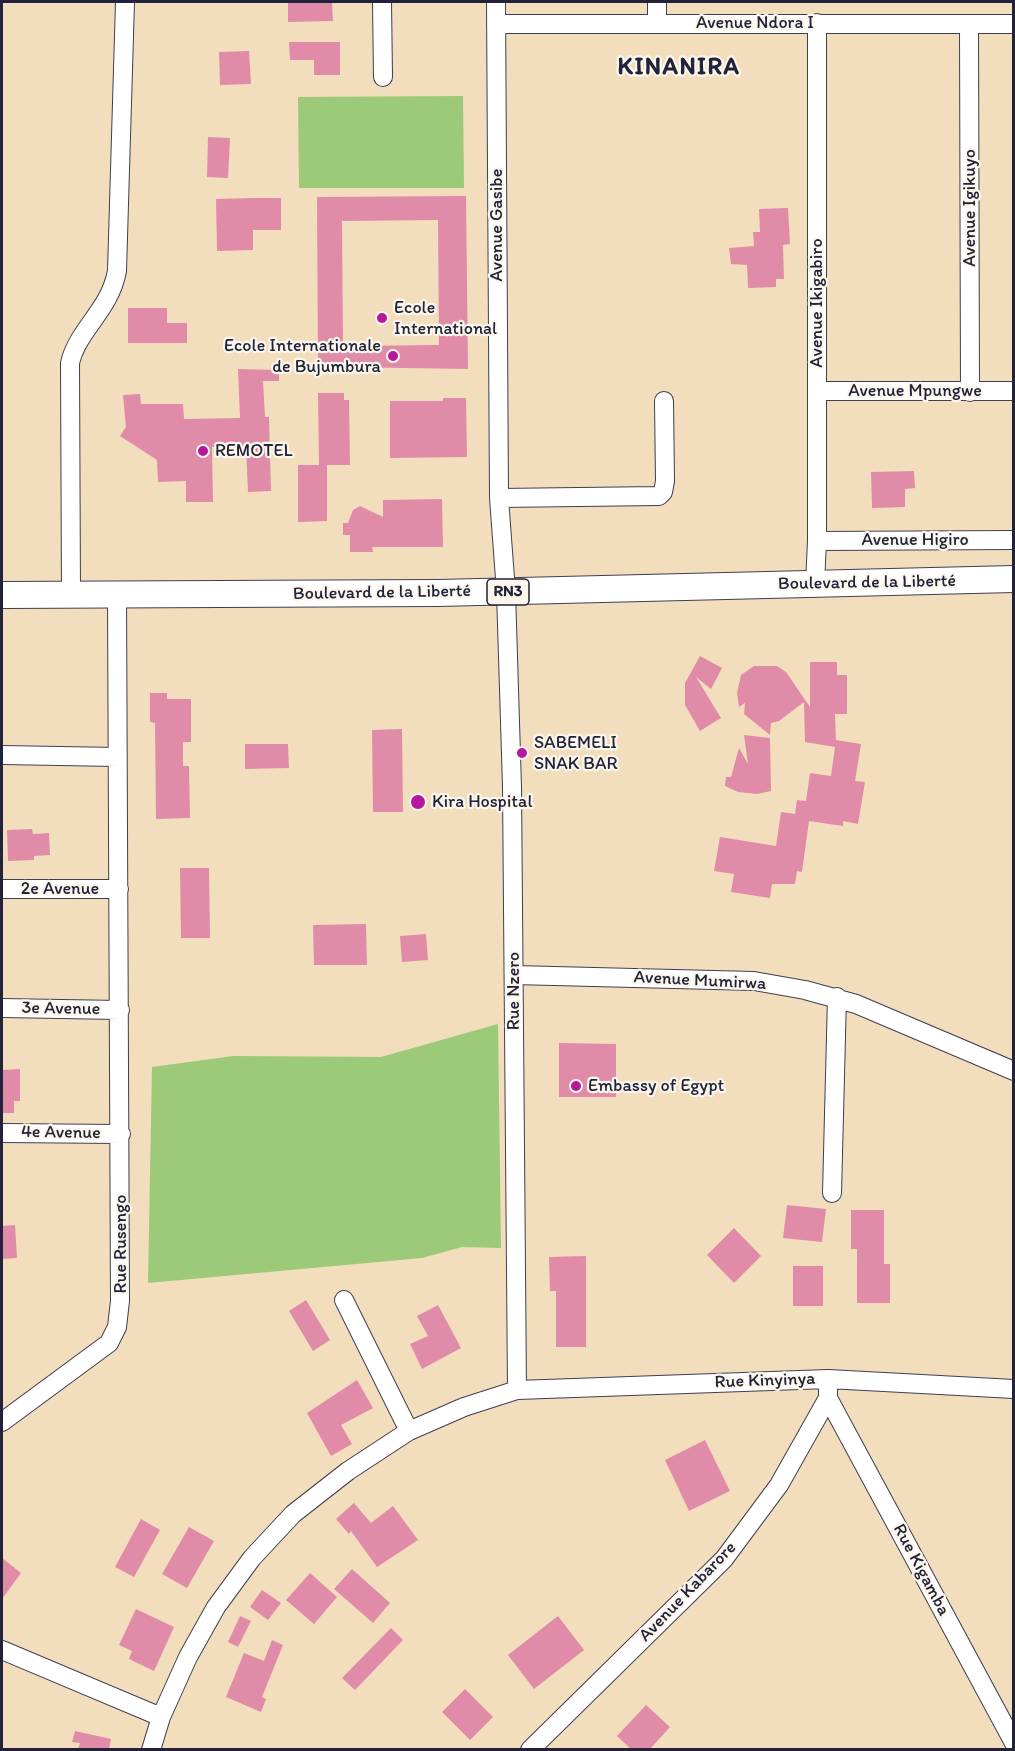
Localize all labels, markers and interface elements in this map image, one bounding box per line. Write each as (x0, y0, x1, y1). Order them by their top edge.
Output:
street label: Avenue Ndora I (696, 12, 814, 34)
district label: KINANIRA (618, 54, 740, 82)
street label: Avenue Igikuyo (959, 149, 981, 267)
street label: Avenue Gasibe (486, 169, 508, 281)
street label: Avenue Ikigabiro (806, 238, 828, 368)
place label: Ecole International (394, 297, 497, 340)
marker: Ecole International (375, 311, 389, 325)
place label: Ecole Internationale de Bujumbura (224, 335, 381, 378)
marker: Ecole Internationale de Bujumbura (386, 349, 400, 363)
street label: Avenue Mpungwe (848, 380, 982, 402)
place label: REMOTEL (215, 440, 292, 462)
marker: REMOTEL (196, 444, 210, 458)
street label: Avenue Higiro (861, 529, 969, 551)
street label: Boulevard de la Liberté (778, 571, 956, 595)
road number: RN3 (487, 579, 529, 605)
street label: Boulevard de la Liberté (293, 581, 471, 605)
place label: SABEMELI SNAK BAR (534, 732, 618, 774)
marker: SABEMELI SNAK BAR (515, 746, 529, 760)
place label: Kira Hospital (432, 791, 533, 813)
marker: Kira Hospital (409, 793, 427, 811)
street label: 2e Avenue (21, 878, 99, 900)
street label: Rue Nzero (503, 952, 525, 1030)
street label: Avenue Mumirwa (633, 967, 767, 995)
street label: 3e Avenue (21, 998, 101, 1020)
place label: Embassy of Egypt (588, 1075, 724, 1097)
marker: Embassy of Egypt (569, 1079, 583, 1093)
street label: 4e Avenue (21, 1122, 101, 1144)
street label: Rue Rusengo (110, 1195, 132, 1293)
street label: Rue Kinyinya (714, 1368, 816, 1394)
street label: Rue Kigamba (888, 1520, 954, 1620)
street label: Avenue Kabarore (635, 1537, 741, 1647)

